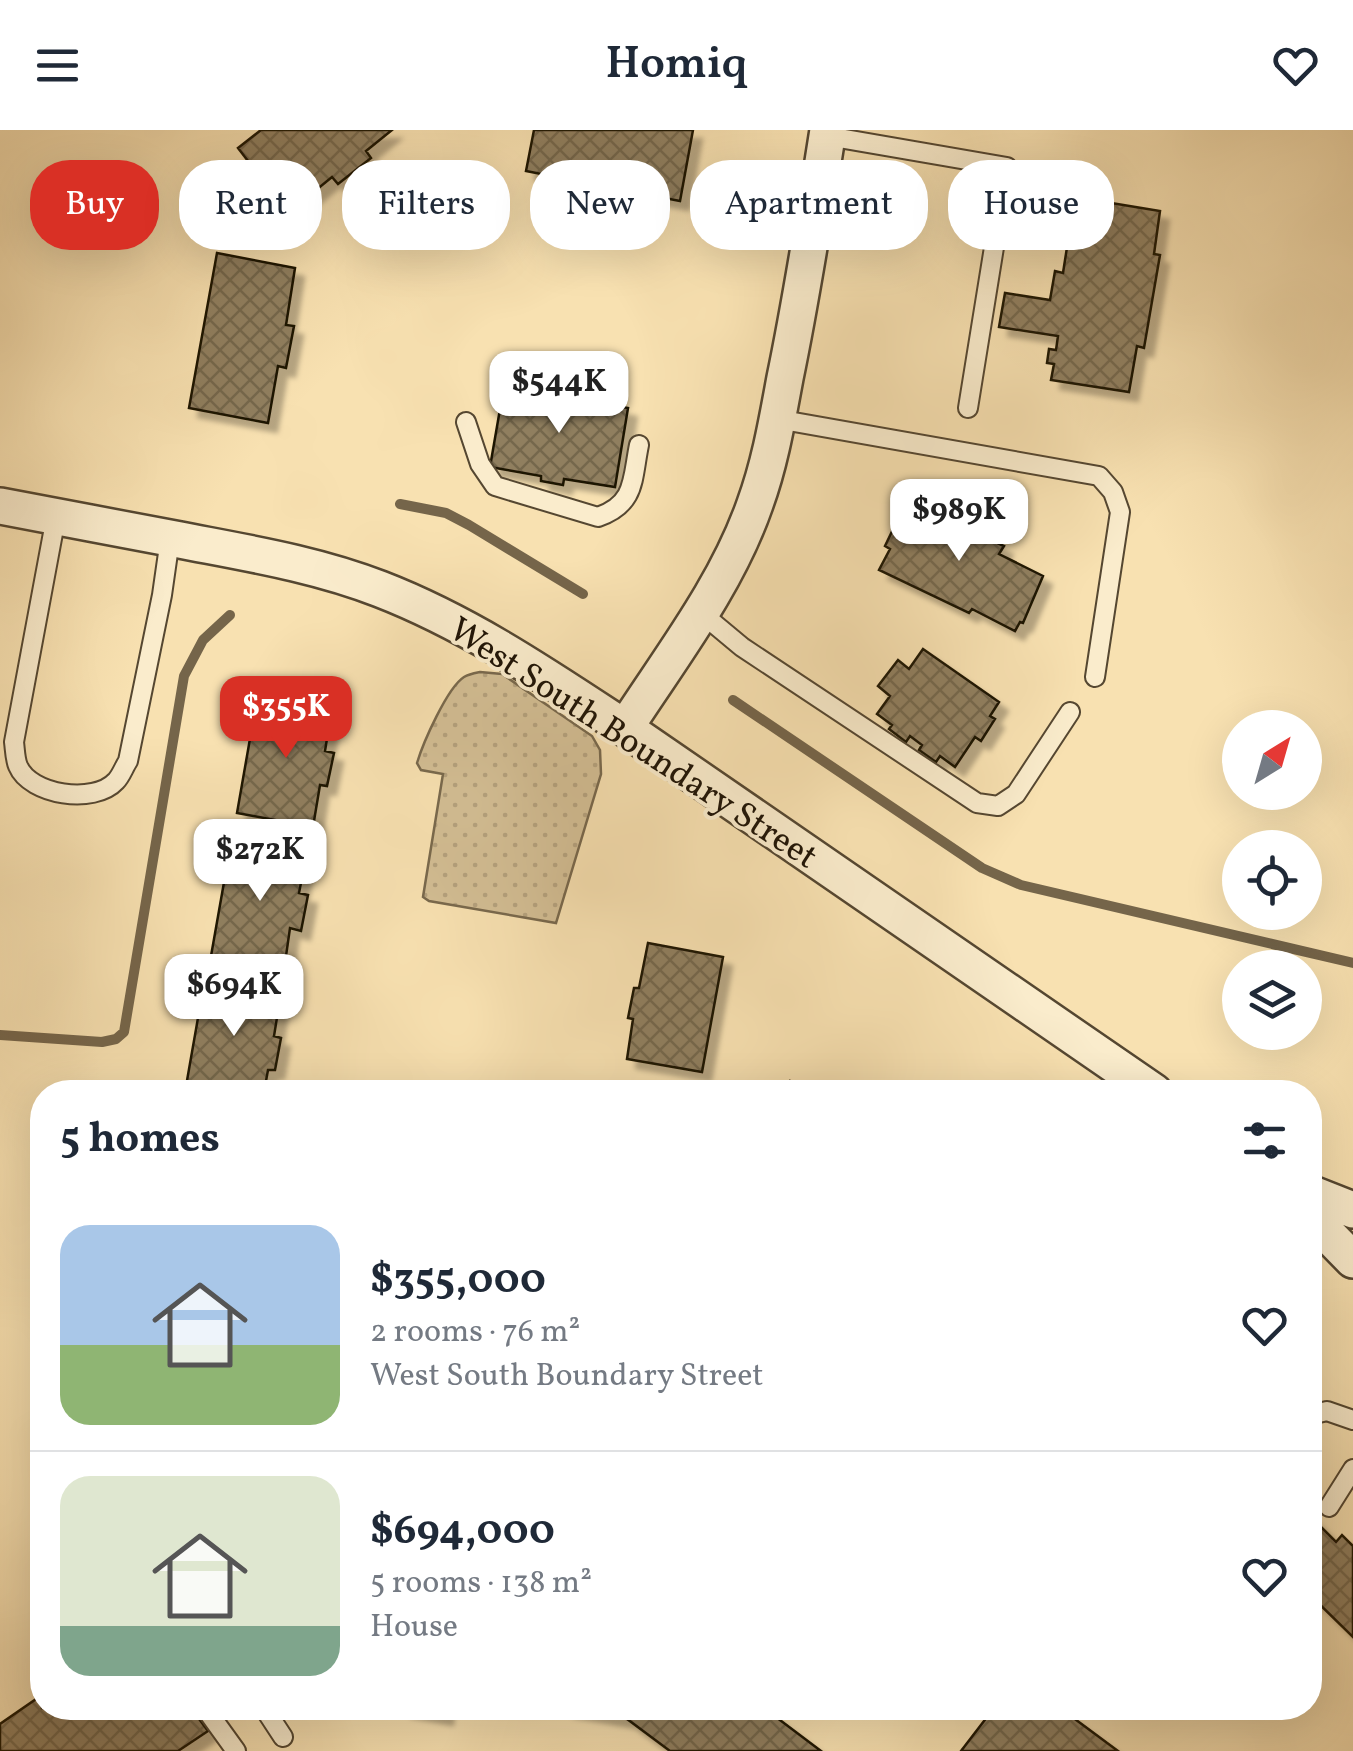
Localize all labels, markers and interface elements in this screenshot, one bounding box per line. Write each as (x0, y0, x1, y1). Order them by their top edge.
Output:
text: Homiq (605, 34, 748, 97)
icon: menu (30, 38, 85, 93)
icon: heart (1268, 38, 1323, 93)
chip: Buy (30, 160, 159, 250)
chip: Rent (179, 160, 322, 250)
chip: Filters (342, 160, 510, 250)
chip: New (530, 160, 670, 250)
chip: Apartment (690, 160, 928, 250)
chip: House (948, 160, 1114, 250)
pin: $544K (489, 351, 629, 436)
text: $544K (511, 361, 607, 405)
pin: $989K (889, 479, 1029, 564)
text: $989K (912, 489, 1006, 533)
street label: West South Boundary Street (439, 607, 826, 882)
pin: $355K (216, 676, 356, 761)
text: $355K (242, 686, 330, 730)
north arrow (1222, 710, 1322, 810)
map controls (1222, 710, 1322, 1050)
pin: $272K (190, 819, 330, 904)
text: $272K (216, 829, 304, 873)
button: locate (1222, 830, 1322, 930)
button: layers (1222, 950, 1322, 1050)
pin: $694K (164, 954, 304, 1039)
text: $694K (186, 964, 282, 1008)
text: 5 homes (60, 1111, 220, 1170)
icon: filters (1237, 1113, 1292, 1168)
text: $355,000 (370, 1252, 546, 1311)
icon: home (140, 1265, 260, 1385)
icon: heart (1237, 1298, 1292, 1353)
text: 2 rooms · 76 m² (370, 1311, 580, 1355)
text: West South Boundary Street (370, 1355, 764, 1399)
text: $694,000 (370, 1503, 555, 1562)
icon: home (140, 1516, 260, 1636)
icon: heart (1237, 1549, 1292, 1604)
text: 5 rooms · 138 m² (370, 1562, 592, 1606)
text: House (370, 1606, 458, 1650)

